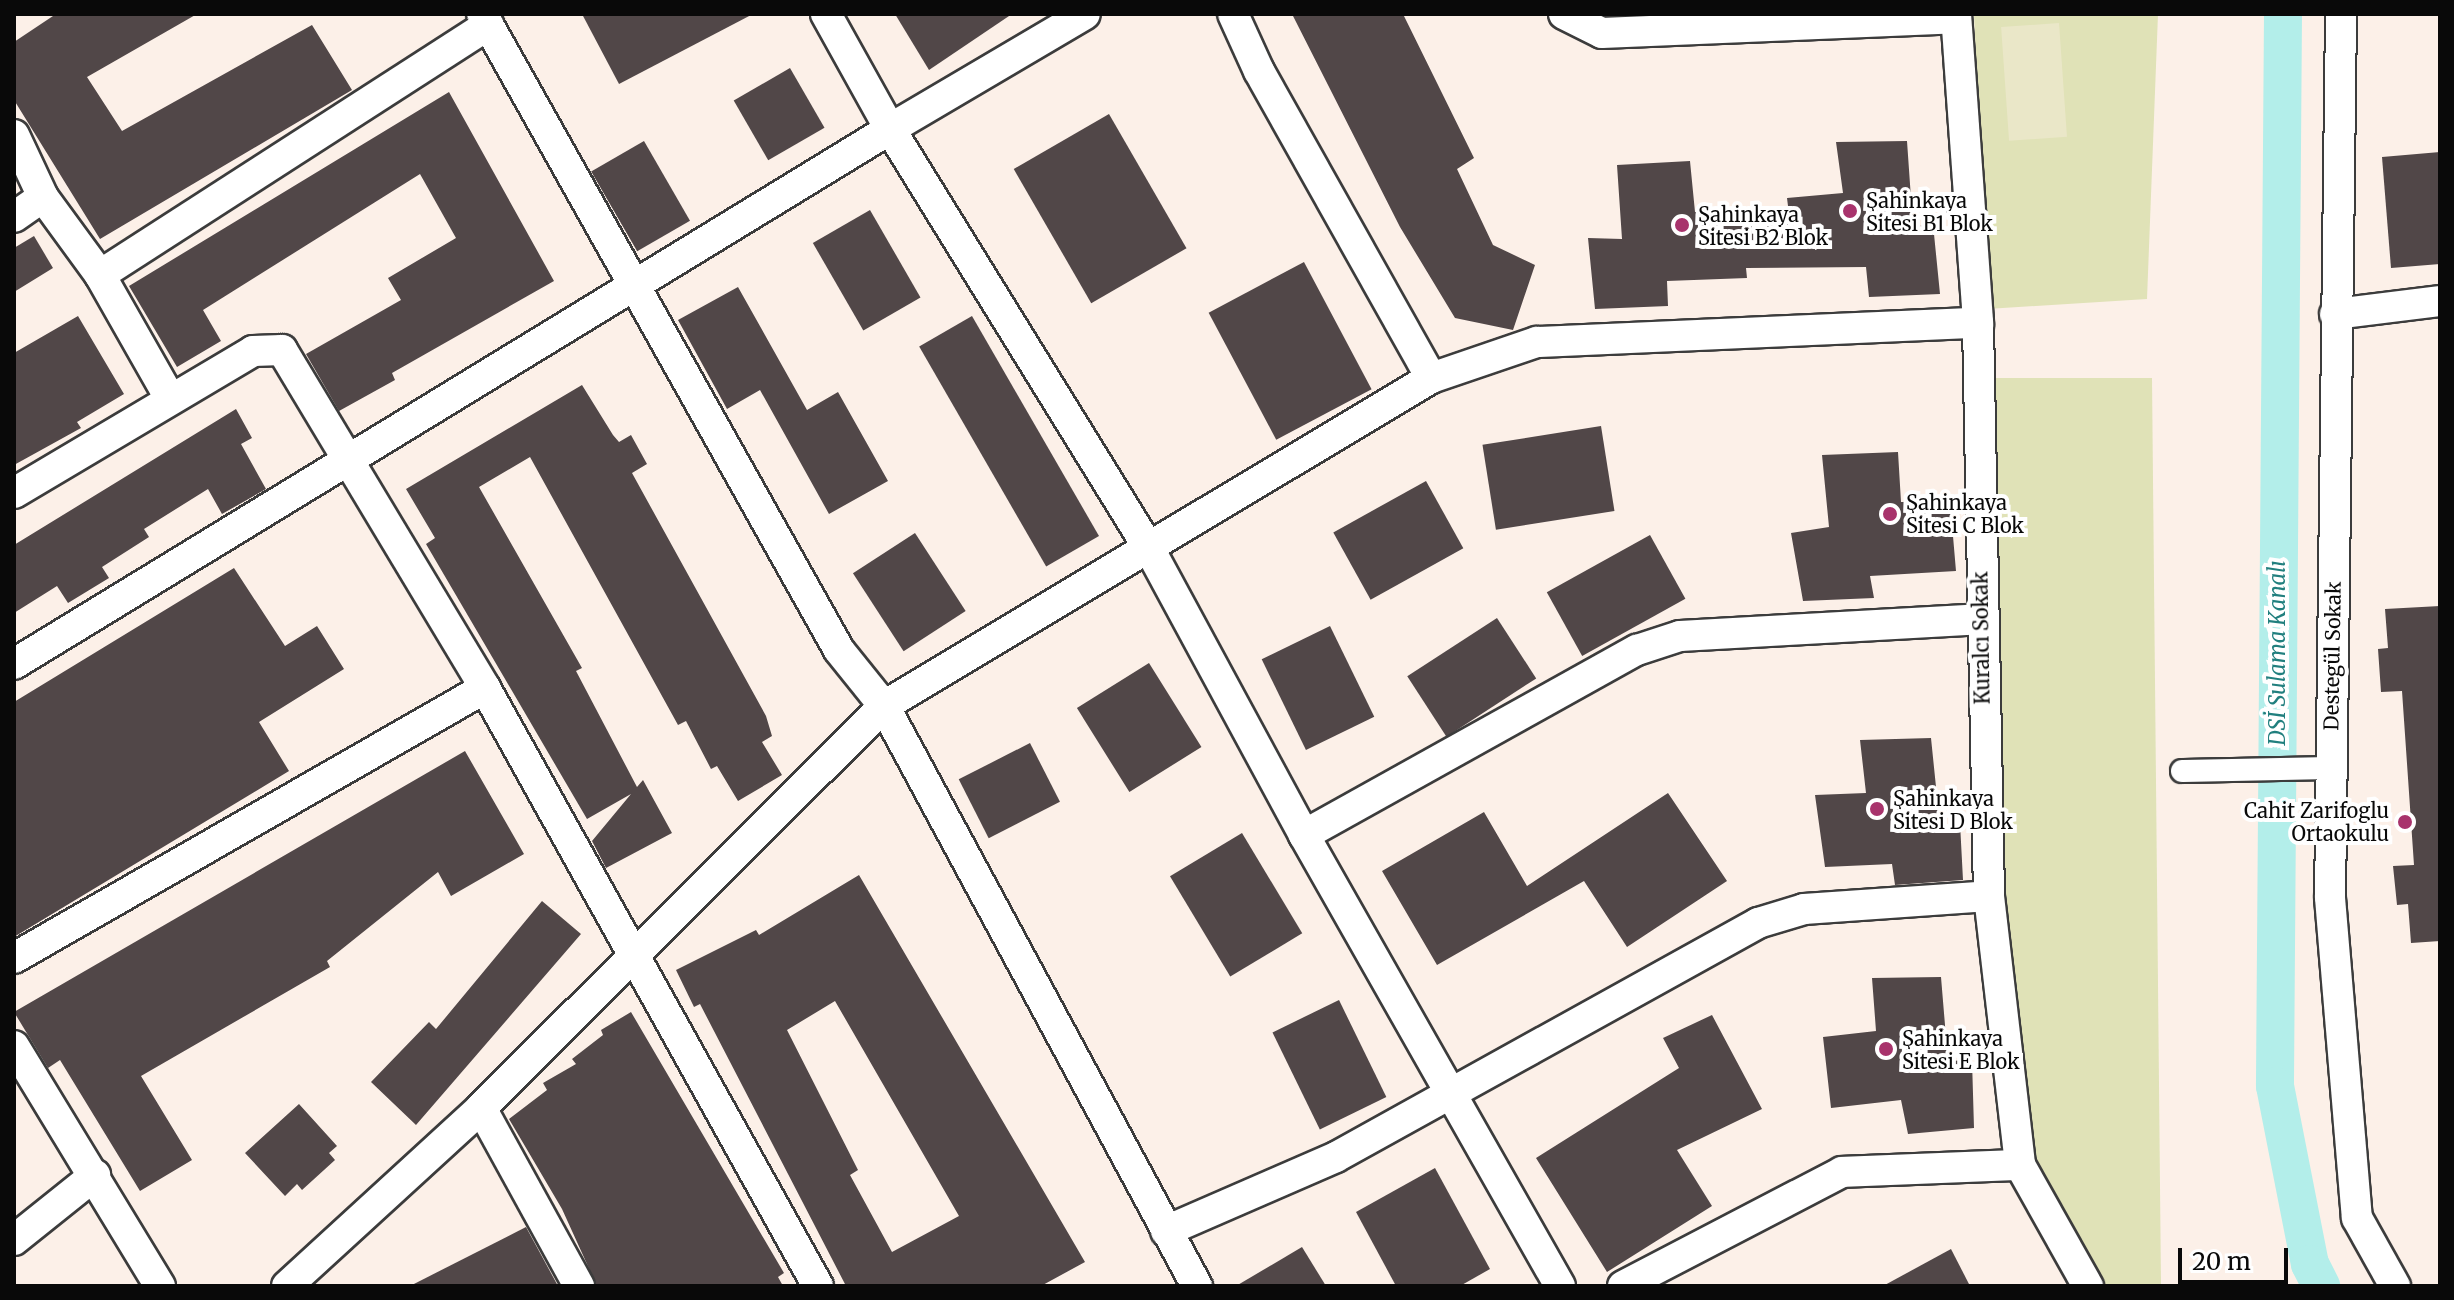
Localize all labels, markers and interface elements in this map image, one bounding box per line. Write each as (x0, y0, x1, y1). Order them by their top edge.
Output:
place label: Şahinkaya Sitesi B1 Blok (1866, 188, 1993, 235)
place label: Şahinkaya Sitesi B2 Blok (1698, 202, 1828, 249)
marker: Şahinkaya Sitesi B1 Blok (1841, 202, 1859, 220)
marker: Şahinkaya Sitesi B2 Blok (1673, 216, 1691, 234)
place label: Şahinkaya Sitesi C Blok (1906, 490, 2024, 537)
marker: Şahinkaya Sitesi C Blok (1881, 505, 1899, 523)
water label: DSİ Sulama Kanalı (2265, 560, 2291, 746)
street label: Kuralcı Sokak (1968, 571, 1994, 705)
street label: Destegül Sokak (2319, 581, 2345, 731)
place label: Şahinkaya Sitesi D Blok (1893, 786, 2013, 833)
place label: Cahit Zarifoglu Ortaokulu (2244, 798, 2389, 845)
marker: Şahinkaya Sitesi D Blok (1868, 800, 1886, 818)
marker: Cahit Zarifoglu Ortaokulu (2396, 813, 2414, 831)
place label: Şahinkaya Sitesi E Blok (1902, 1026, 2020, 1073)
marker: Şahinkaya Sitesi E Blok (1877, 1040, 1895, 1058)
scale bar (2182, 1232, 2292, 1282)
text: 20 m (2192, 1246, 2251, 1277)

